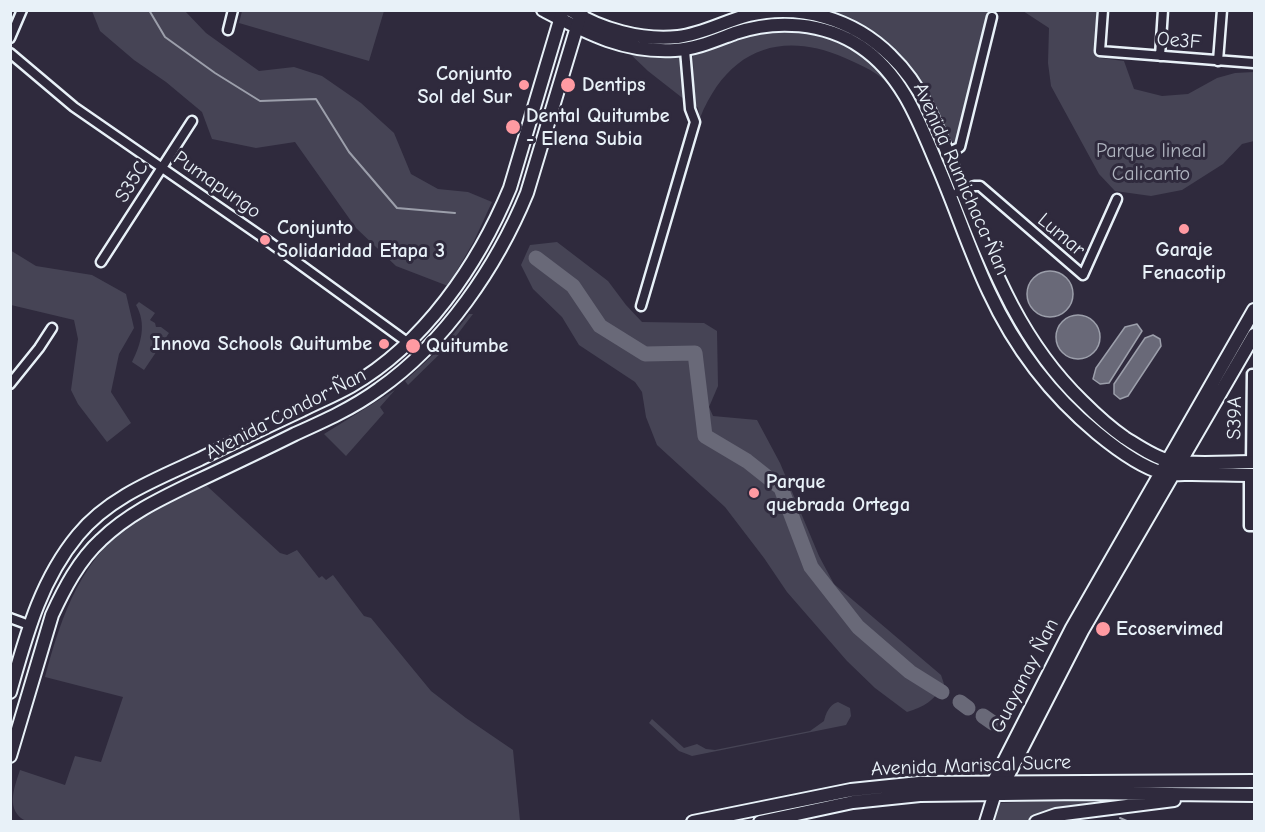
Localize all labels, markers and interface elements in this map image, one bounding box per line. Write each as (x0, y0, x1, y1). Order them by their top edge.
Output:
street label: Oe3F (1156, 27, 1202, 55)
place label: Conjunto Sol del Sur (417, 62, 512, 109)
place label: Dentips (582, 73, 645, 97)
marker: Dentips (559, 76, 577, 94)
marker: Conjunto Sol del Sur (517, 78, 531, 92)
street label: Avenida Rumichaca Ñan (908, 79, 1014, 279)
place label: Dental Quitumbe - Elena Subia (526, 104, 669, 151)
marker: Dental Quitumbe - Elena Subia (504, 118, 522, 136)
park label: Parque lineal Calicanto (1096, 139, 1206, 186)
street label: Pumapungo (169, 146, 265, 224)
street label: S35C (110, 157, 154, 207)
street label: Lumar (1032, 208, 1090, 262)
place label: Conjunto Solidaridad Etapa 3 (277, 216, 445, 263)
marker: Garaje Fenacotip (1177, 222, 1191, 236)
marker: Conjunto Solidaridad Etapa 3 (258, 233, 272, 247)
place label: Garaje Fenacotip (1142, 238, 1226, 285)
place label: Innova Schools Quitumbe (152, 332, 372, 356)
place label: Quitumbe (426, 334, 508, 358)
marker: Innova Schools Quitumbe (377, 337, 391, 351)
marker: Quitumbe (404, 337, 422, 355)
street label: Avenida Condor Ñan (202, 363, 370, 465)
street label: S39A (1223, 396, 1247, 440)
place label: Parque quebrada Ortega (766, 470, 910, 517)
marker: Parque quebrada Ortega (747, 486, 761, 500)
street label: Guayanay Ñan (986, 615, 1064, 737)
place label: Ecoservimed (1116, 617, 1224, 641)
marker: Ecoservimed (1094, 620, 1112, 638)
street label: Avenida Mariscal Sucre (871, 751, 1071, 781)

